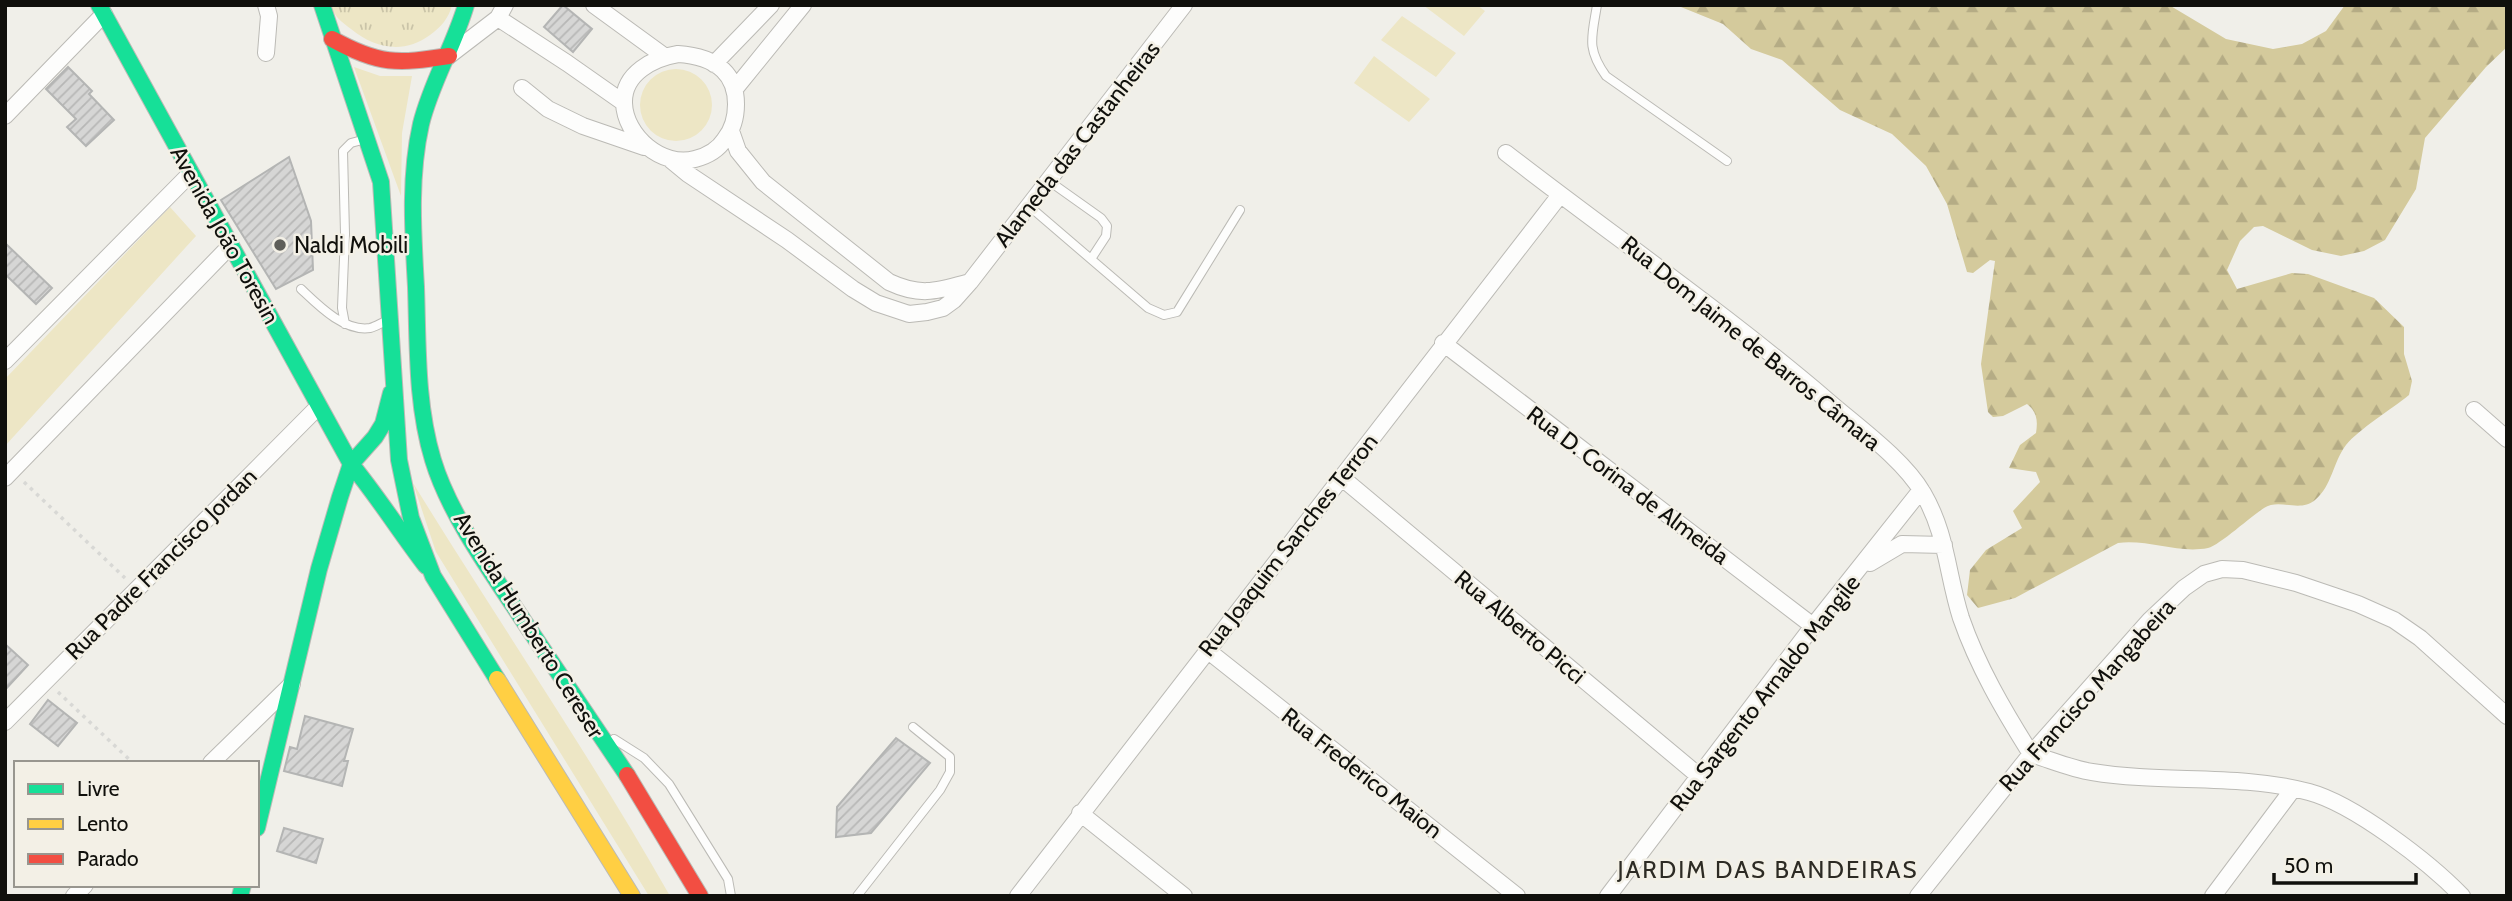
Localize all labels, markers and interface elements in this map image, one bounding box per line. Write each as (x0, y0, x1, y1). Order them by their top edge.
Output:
street label: Alameda das Castanheiras (988, 36, 1166, 252)
street label: Avenida João Toresin (164, 141, 286, 329)
street label: Rua Dom Jaime de Barros Câmara (1616, 230, 1886, 456)
place label: Naldi Mobili (294, 231, 408, 259)
marker: Naldi Mobili (272, 237, 288, 253)
street label: Rua D. Corina de Almeida (1521, 400, 1735, 570)
street label: Rua Joaquim Sanches Terron (1192, 428, 1384, 662)
street label: Rua Padre Francisco Jordan (59, 462, 263, 666)
street label: Avenida Humberto Cereser (448, 507, 611, 744)
street label: Rua Alberto Picci (1449, 564, 1591, 690)
street label: Rua Sargento Arnaldo Mangile (1664, 569, 1866, 817)
street label: Rua Francisco Mangabeira (1993, 593, 2181, 797)
street label: Rua Frederico Maion (1276, 702, 1448, 844)
legend (14, 761, 259, 887)
text: Livre (77, 776, 120, 801)
text: Lento (77, 811, 128, 836)
scale bar (2274, 842, 2416, 886)
text: Parado (77, 846, 139, 871)
text: 50 m (2284, 853, 2333, 878)
district label: JARDIM DAS BANDEIRAS (1616, 855, 1919, 884)

